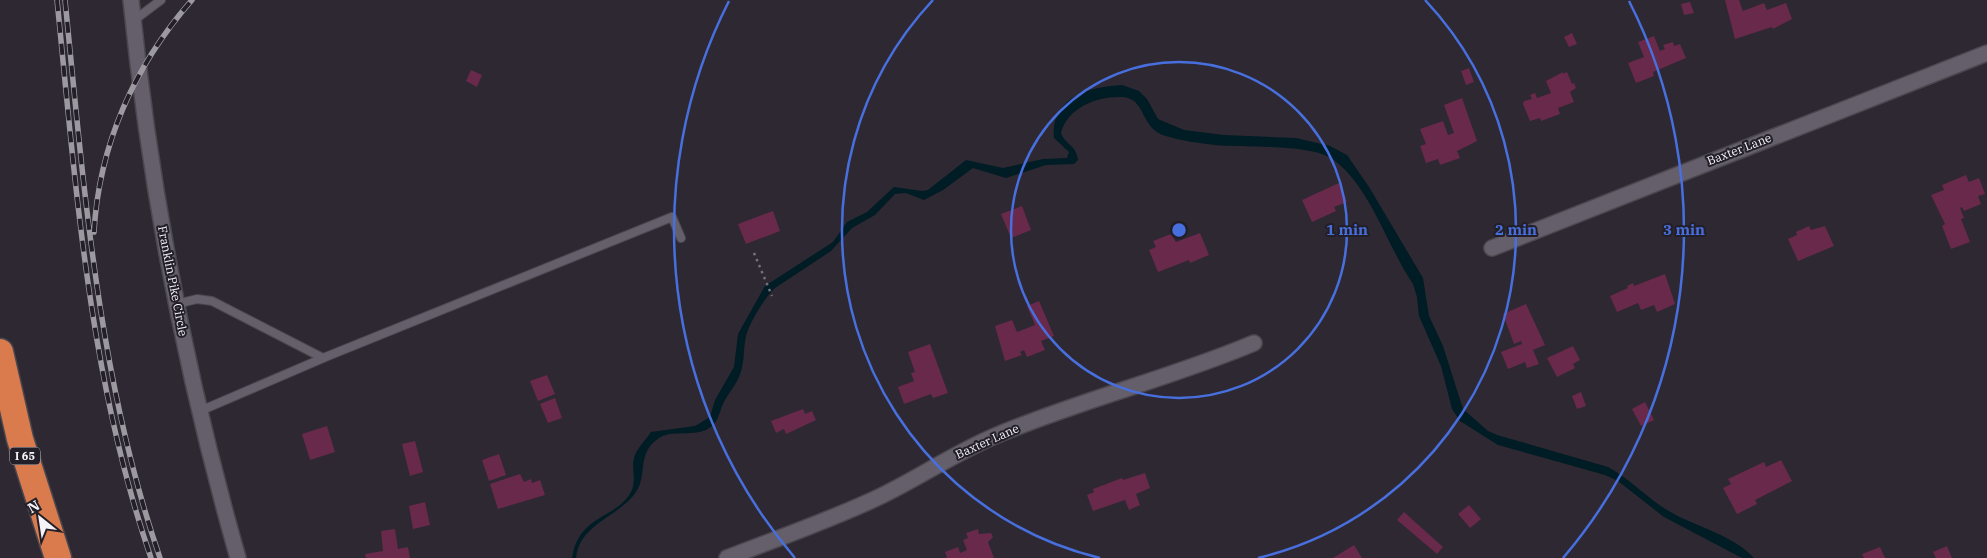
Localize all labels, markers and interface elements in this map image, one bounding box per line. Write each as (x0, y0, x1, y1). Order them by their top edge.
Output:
street label: Baxter Lane (1705, 130, 1773, 168)
text: 1 min (1326, 220, 1368, 239)
text: 2 min (1495, 220, 1537, 239)
text: 3 min (1663, 220, 1705, 239)
centre of rings (1170, 221, 1188, 239)
street label: Franklin Pike Circle (155, 225, 191, 337)
street label: Baxter Lane (953, 420, 1021, 462)
road number: I 65 (10, 448, 40, 464)
north arrow (15, 493, 65, 543)
text: N (24, 496, 43, 517)

